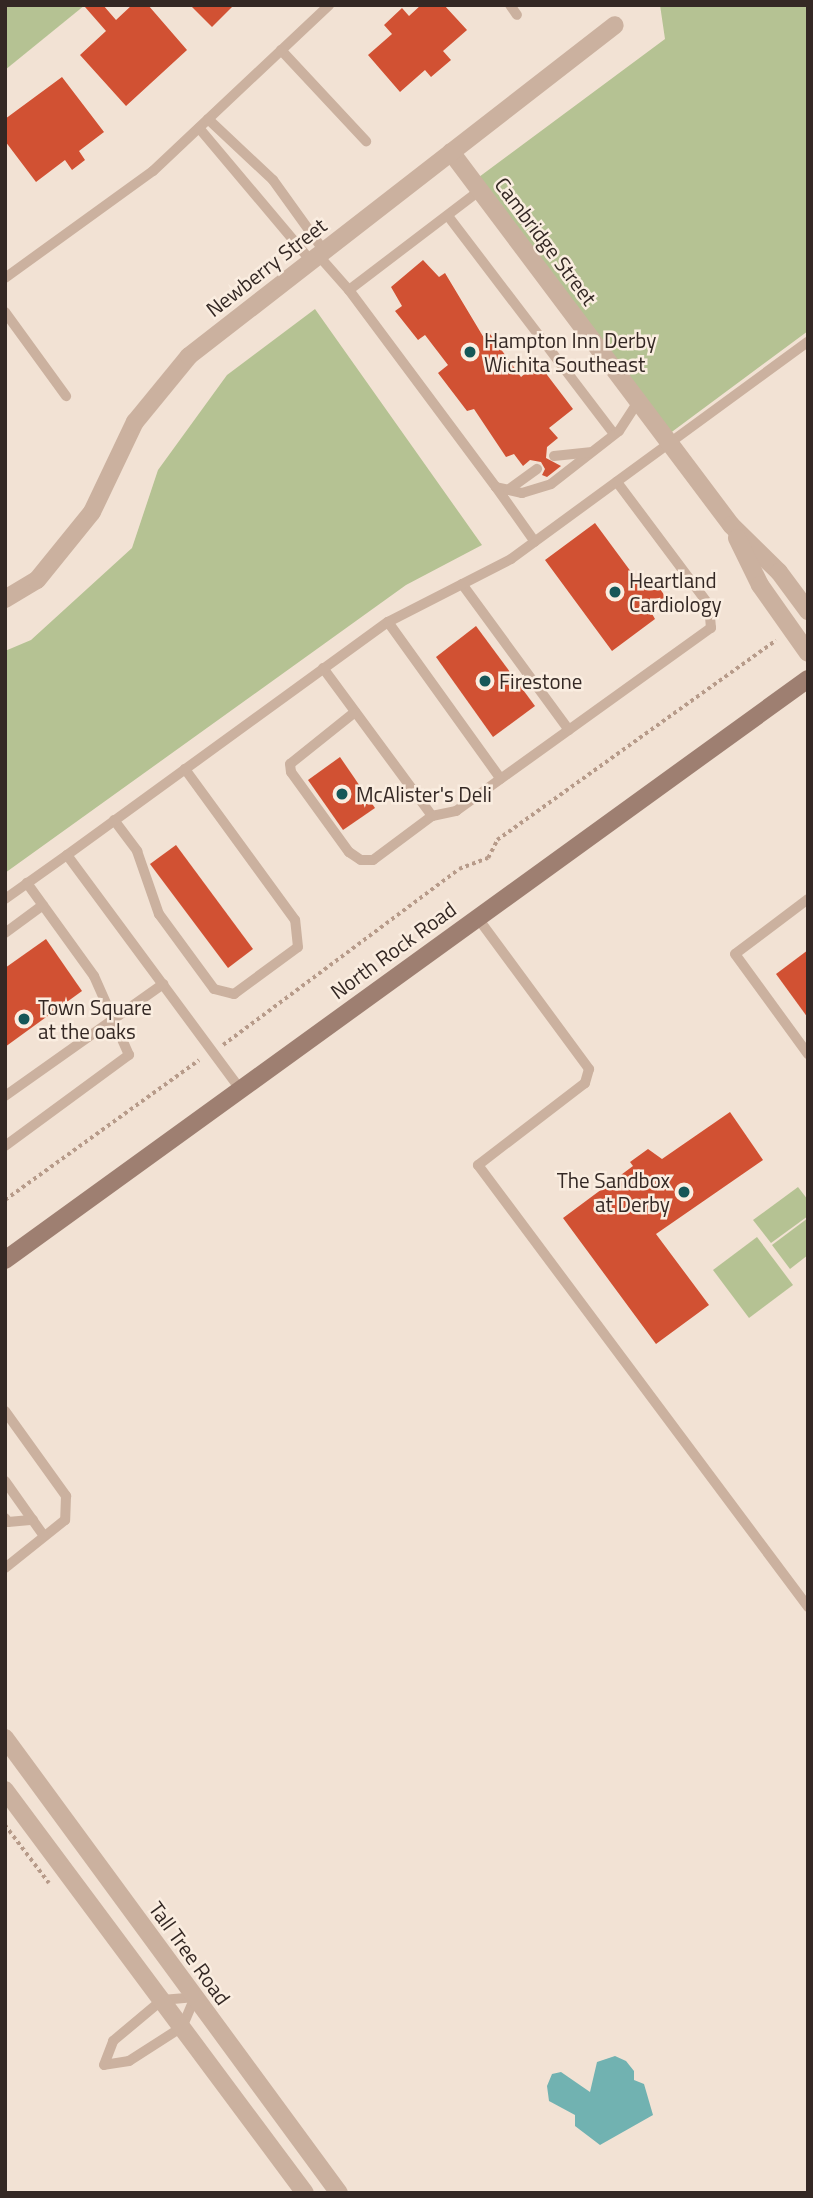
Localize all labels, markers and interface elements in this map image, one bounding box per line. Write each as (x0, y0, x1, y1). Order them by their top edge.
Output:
street label: Cambridge Street (490, 172, 602, 310)
street label: Newberry Street (201, 212, 331, 322)
place label: Hampton Inn Derby Wichita Southeast (484, 327, 656, 377)
marker: Hampton Inn Derby Wichita Southeast (462, 344, 478, 360)
place label: Heartland Cardiology (629, 567, 722, 617)
marker: Heartland Cardiology (607, 584, 623, 600)
place label: Firestone (499, 668, 582, 694)
marker: Firestone (477, 673, 493, 689)
place label: McAlister's Deli (356, 781, 492, 807)
marker: McAlister's Deli (334, 786, 350, 802)
street label: North Rock Road (325, 896, 461, 1004)
place label: Town Square at the oaks (38, 994, 152, 1044)
marker: Town Square at the oaks (16, 1011, 32, 1027)
place label: The Sandbox at Derby (557, 1167, 670, 1217)
marker: The Sandbox at Derby (676, 1184, 692, 1200)
street label: Tall Tree Road (144, 1896, 236, 2010)

